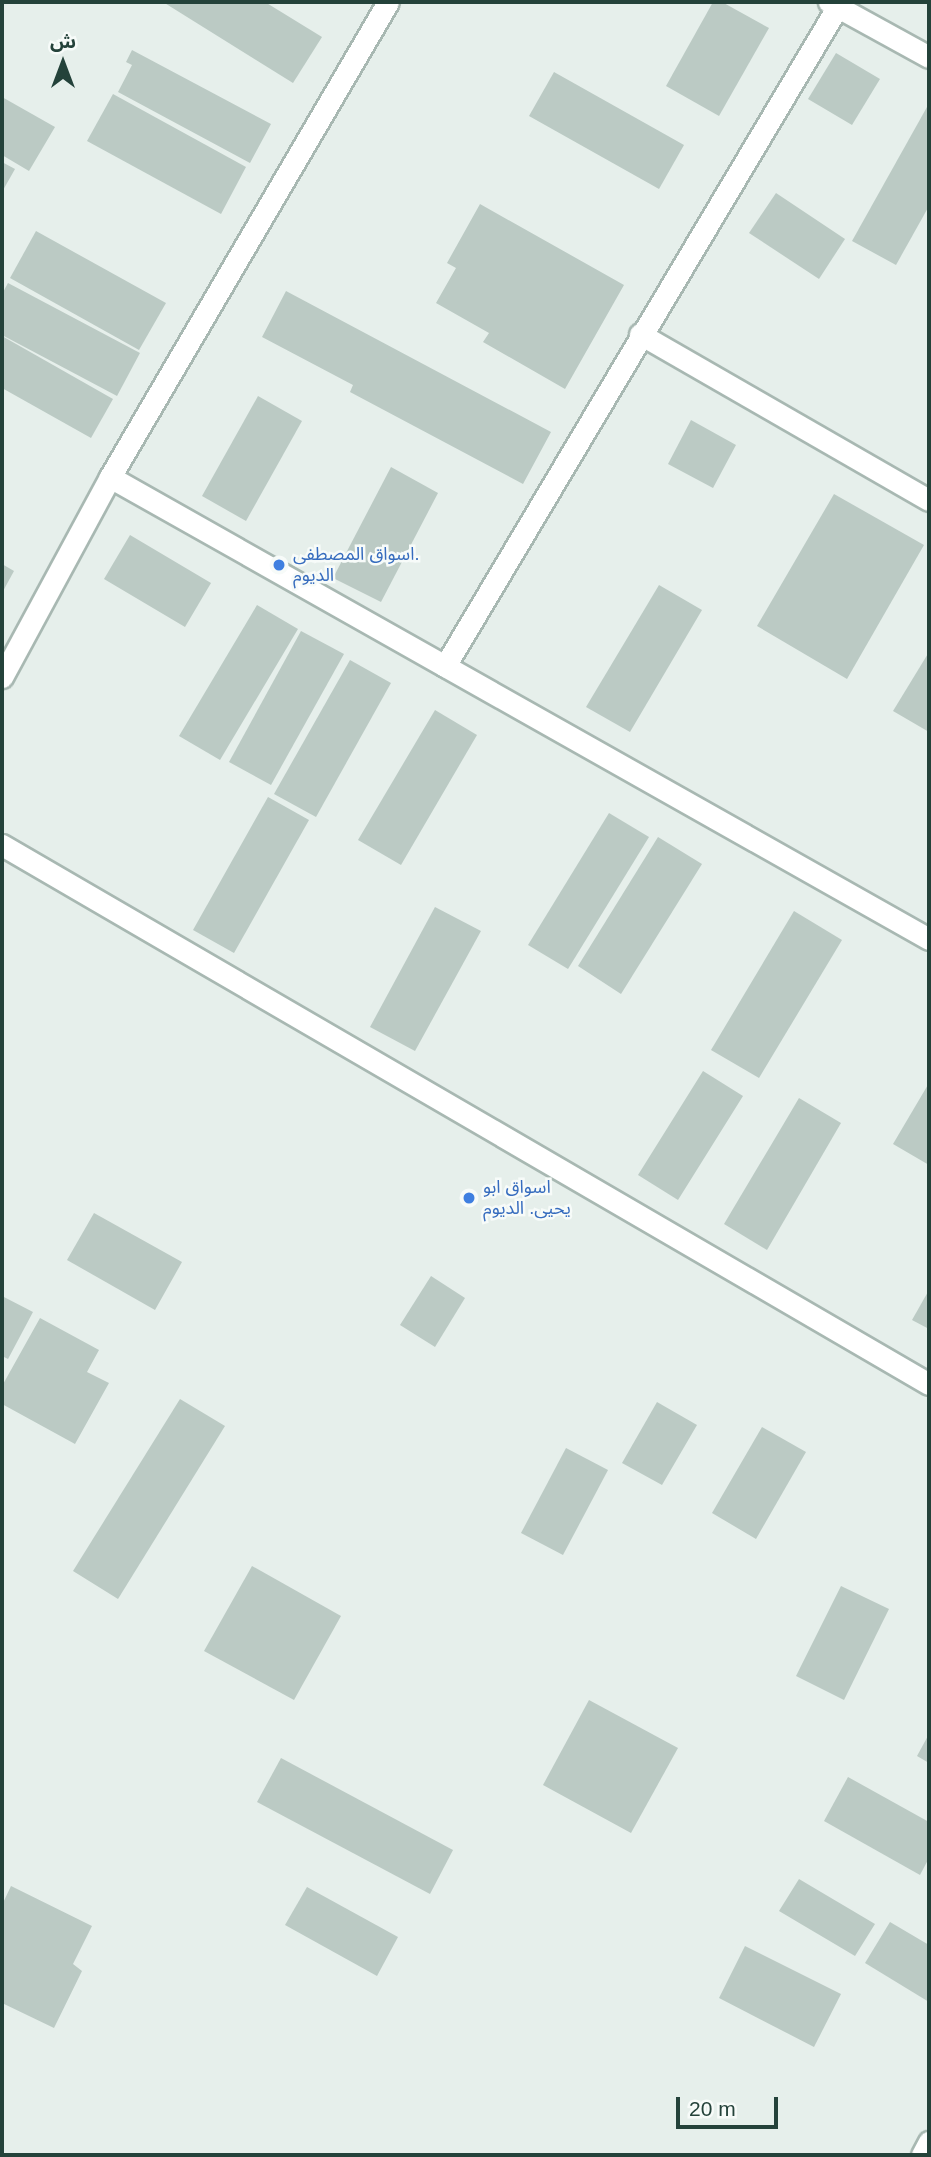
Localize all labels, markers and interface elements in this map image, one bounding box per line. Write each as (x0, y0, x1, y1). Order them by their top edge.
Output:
north arrow (28, 28, 98, 98)
text: ش (50, 31, 76, 52)
place label: اسواق المصطفى. الديوم (293, 544, 419, 586)
marker: اسواق المصطفى. الديوم (271, 557, 287, 573)
place label: اسواق ابو يحيى. الديوم (483, 1177, 571, 1220)
marker: اسواق ابو يحيى. الديوم (461, 1190, 477, 1206)
scale bar (679, 2084, 780, 2128)
text: 20 m (689, 2097, 736, 2120)

